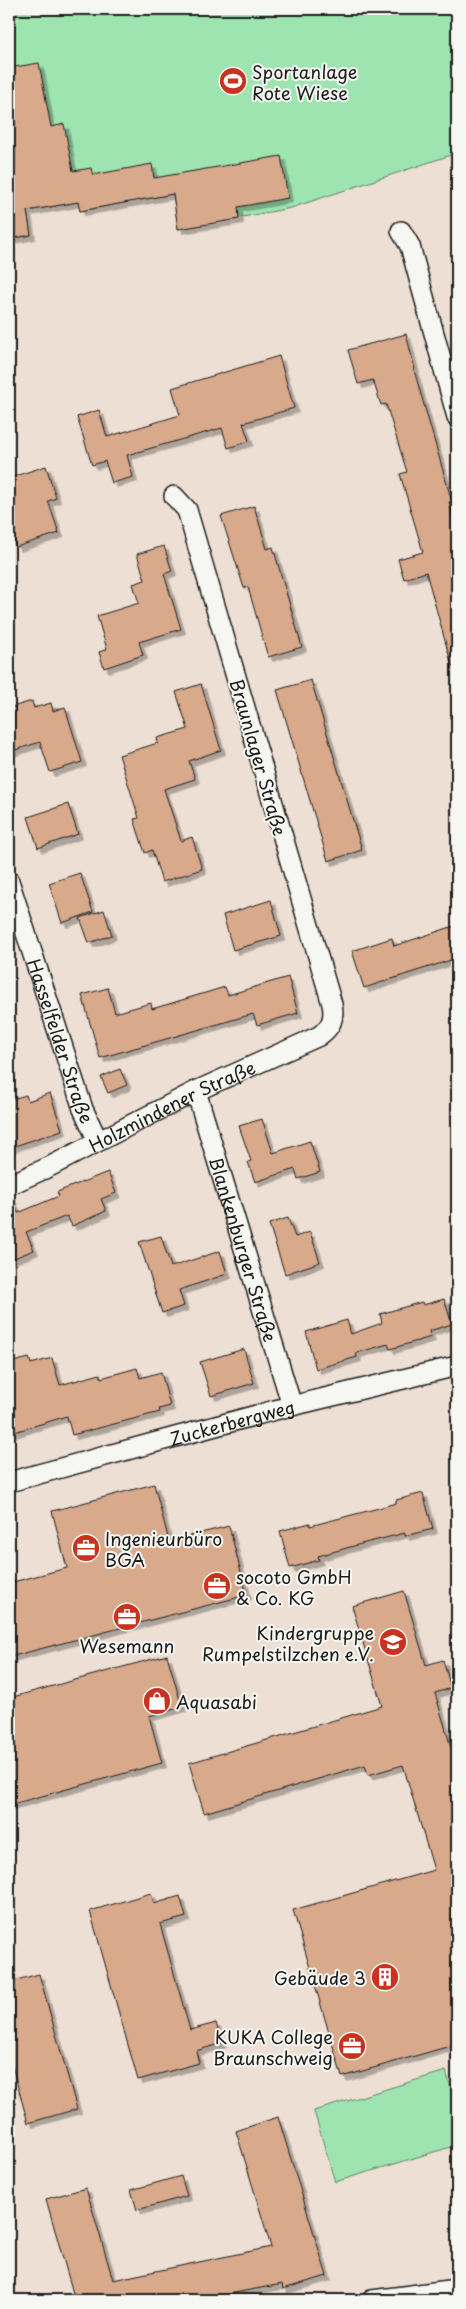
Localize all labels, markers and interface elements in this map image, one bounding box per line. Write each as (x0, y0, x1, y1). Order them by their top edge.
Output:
place label: Sportanlage Rote Wiese (252, 58, 357, 106)
sports icon: Sportanlage Rote Wiese (218, 66, 248, 96)
street label: Braunlager Straße (224, 676, 294, 838)
street label: Hasselfelder Straße (21, 955, 101, 1128)
street label: Holzmindener Straße (83, 1053, 259, 1158)
street label: Blankenburger Straße (203, 1153, 285, 1345)
street label: Zuckerbergweg (166, 1392, 297, 1451)
place label: Ingenieurbüro BGA (105, 1525, 222, 1573)
office icon: Ingenieurbüro BGA (71, 1533, 101, 1563)
place label: socoto GmbH & Co. KG (236, 1563, 352, 1611)
office icon: socoto GmbH & Co. KG (202, 1571, 232, 1601)
office icon: Wesemann (112, 1602, 142, 1632)
place label: Kindergruppe Rumpelstilzchen e.V. (202, 1619, 374, 1667)
school or university icon: Kindergruppe Rumpelstilzchen e.V. (378, 1627, 408, 1657)
place label: Wesemann (80, 1632, 174, 1659)
shop icon: Aquasabi (142, 1686, 172, 1716)
place label: Aquasabi (176, 1688, 257, 1715)
building icon: Gebäude 3 (370, 1962, 400, 1992)
place label: Gebäude 3 (274, 1964, 366, 1991)
place label: KUKA College Braunschweig (213, 2023, 333, 2071)
office icon: KUKA College Braunschweig (337, 2031, 367, 2061)

